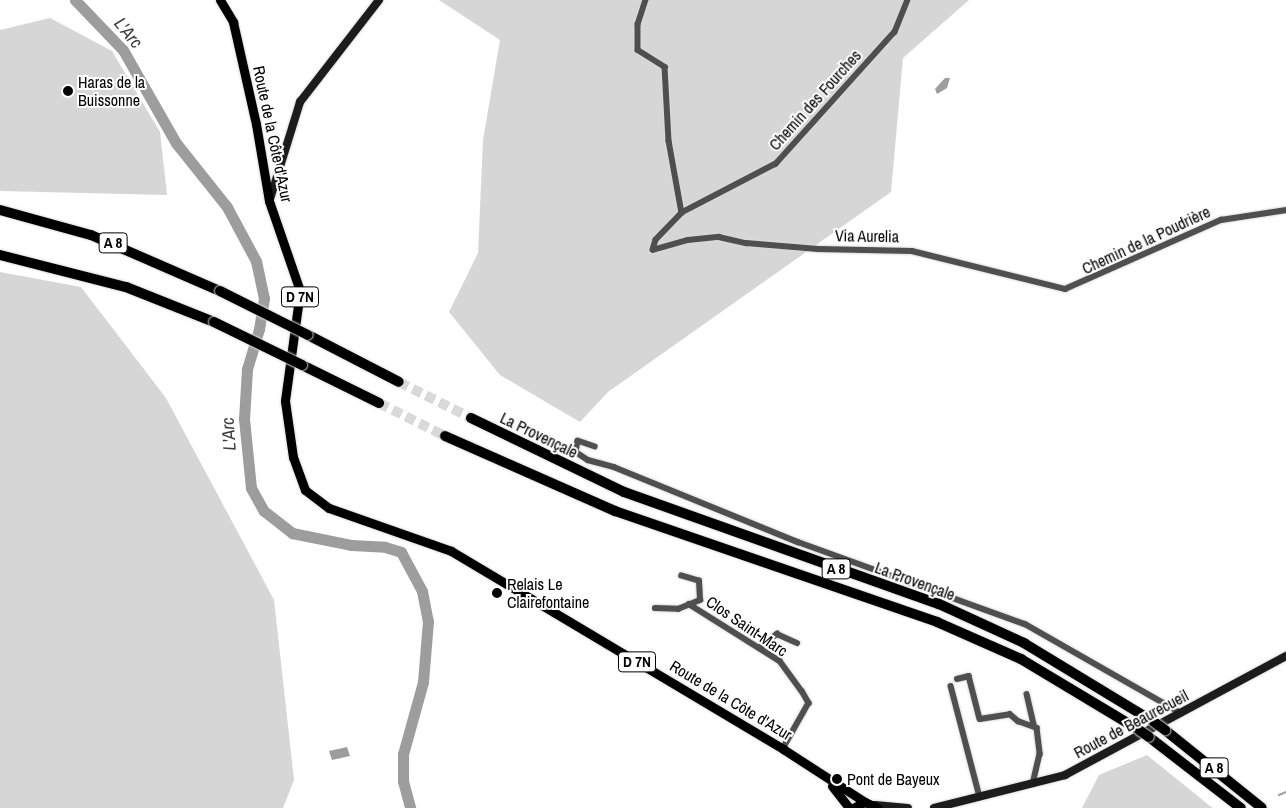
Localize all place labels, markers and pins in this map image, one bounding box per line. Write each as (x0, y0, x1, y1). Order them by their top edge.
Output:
place label: Haras de la Buissonne (78, 72, 145, 110)
marker: Haras de la Buissonne (62, 85, 74, 97)
place label: Relais Le Clairefontaine (507, 574, 589, 612)
marker: Relais Le Clairefontaine (491, 587, 503, 599)
place label: Pont de Bayeux (847, 769, 940, 789)
marker: Pont de Bayeux (831, 773, 843, 785)

